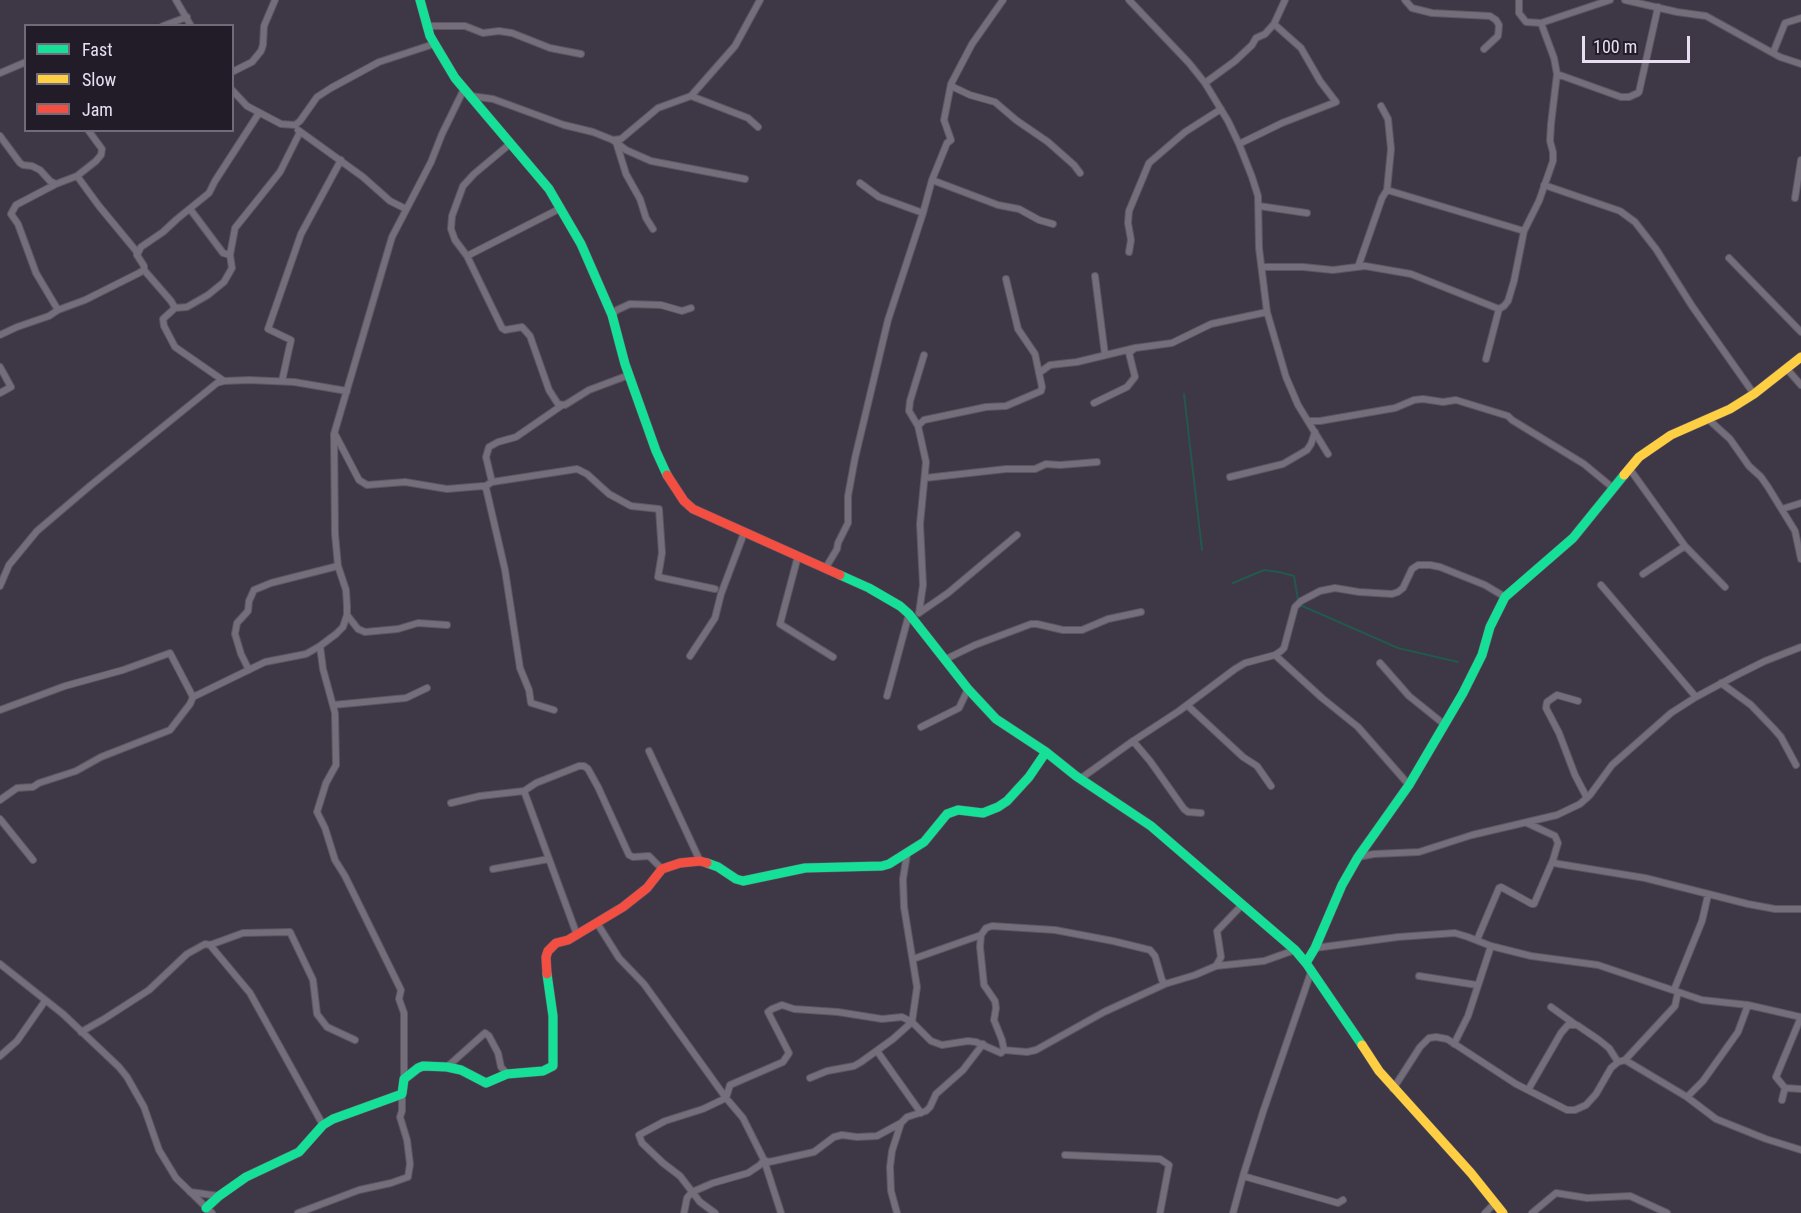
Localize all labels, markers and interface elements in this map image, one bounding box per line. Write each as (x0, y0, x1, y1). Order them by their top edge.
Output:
legend (24, 24, 234, 132)
scale bar (1585, 24, 1693, 62)
text: 100 m (1593, 36, 1637, 57)
text: Fast (82, 39, 113, 60)
text: Slow (82, 69, 116, 90)
text: Jam (82, 99, 113, 120)

